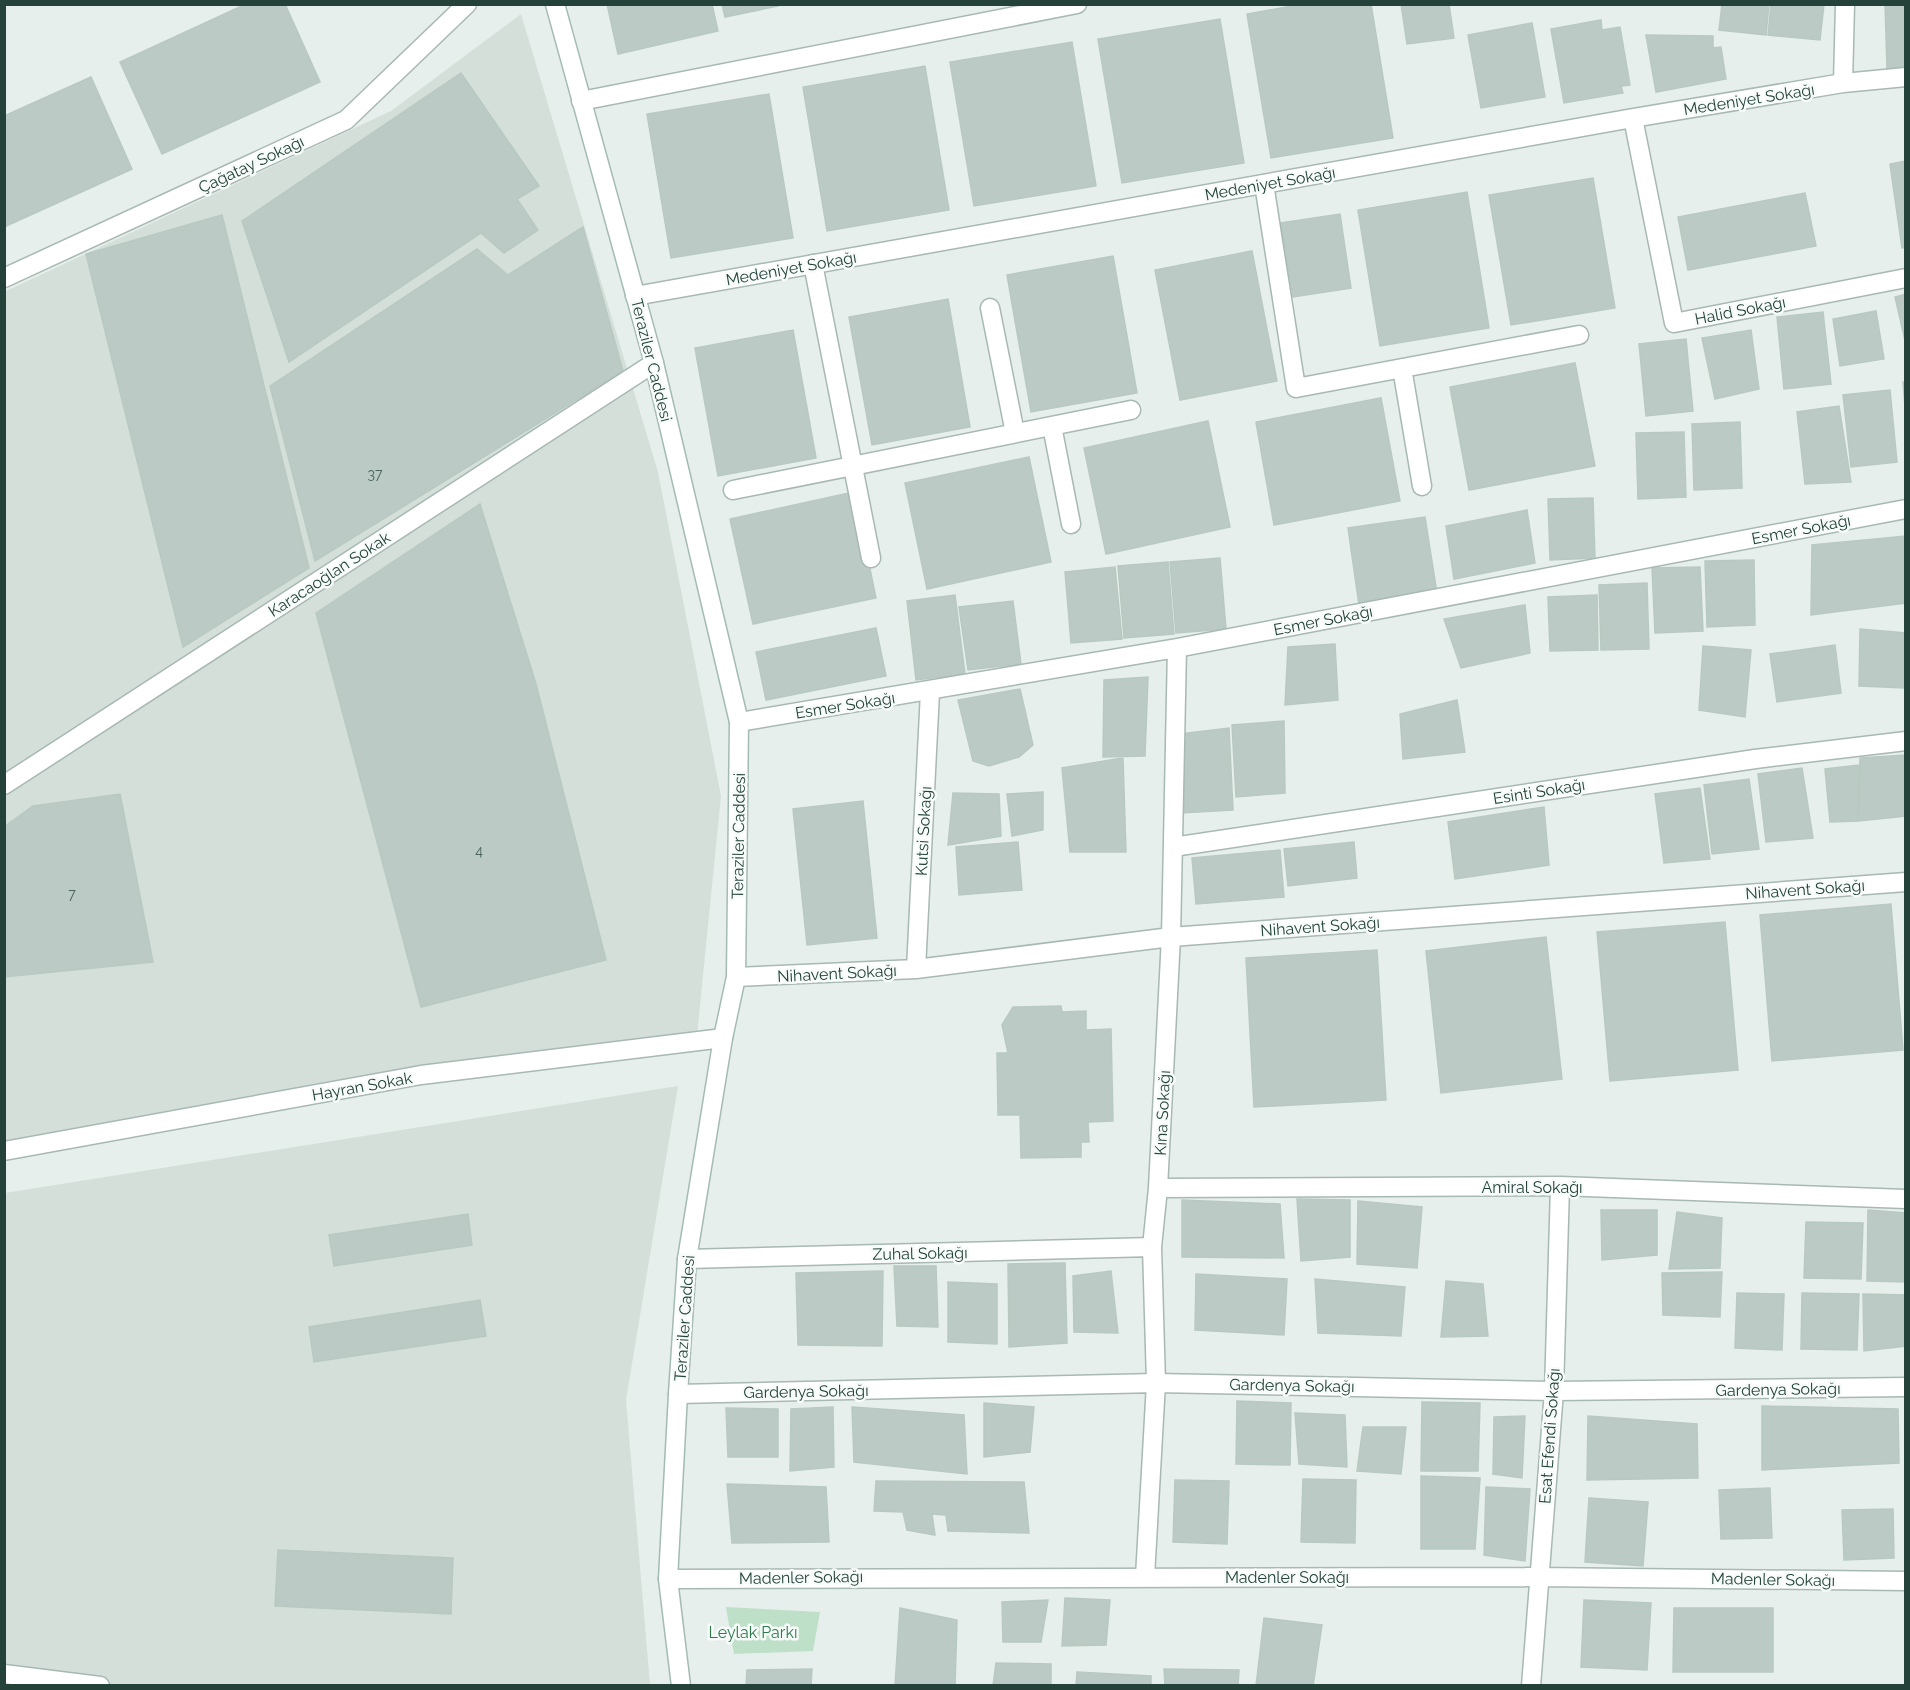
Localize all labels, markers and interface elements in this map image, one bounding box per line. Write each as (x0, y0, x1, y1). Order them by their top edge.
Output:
street label: Medeniyet Sokağı (1682, 80, 1816, 119)
street label: Çağatay Sokağı (195, 132, 307, 197)
street label: Medeniyet Sokağı (1203, 163, 1337, 204)
street label: Medeniyet Sokağı (724, 248, 858, 289)
street label: Halid Sokağı (1693, 292, 1787, 329)
street label: Teraziler Caddesi (627, 297, 676, 424)
house number: 37 (368, 466, 383, 482)
street label: Esmer Sokağı (1750, 511, 1852, 548)
street label: Karacaoğlan Sokak (265, 528, 394, 621)
street label: Esmer Sokağı (1272, 602, 1374, 639)
street label: Esmer Sokağı (794, 688, 896, 723)
street label: Teraziler Caddesi (728, 773, 749, 899)
street label: Esinti Sokağı (1492, 775, 1586, 808)
street label: Kutsi Sokağı (912, 786, 935, 876)
house number: 4 (475, 843, 483, 859)
street label: Nihavent Sokağı (1745, 876, 1865, 903)
house number: 7 (68, 886, 76, 902)
street label: Nihavent Sokağı (1260, 913, 1380, 940)
street label: Nihavent Sokağı (777, 961, 897, 986)
street label: Hayran Sokak (310, 1068, 414, 1105)
street label: Kına Sokağı (1151, 1070, 1174, 1156)
street label: Amiral Sokağı (1481, 1178, 1583, 1197)
street label: Zuhal Sokağı (872, 1243, 968, 1264)
street label: Teraziler Caddesi (671, 1254, 698, 1382)
street label: Esat Efendi Sokağı (1535, 1367, 1564, 1505)
street label: Gardenya Sokağı (1229, 1375, 1355, 1396)
street label: Gardenya Sokağı (1715, 1379, 1841, 1400)
street label: Gardenya Sokağı (743, 1381, 869, 1402)
street label: Madenler Sokağı (739, 1567, 863, 1588)
street label: Madenler Sokağı (1225, 1568, 1349, 1587)
street label: Madenler Sokağı (1711, 1569, 1835, 1590)
park label: Leylak Parkı (709, 1623, 797, 1642)

